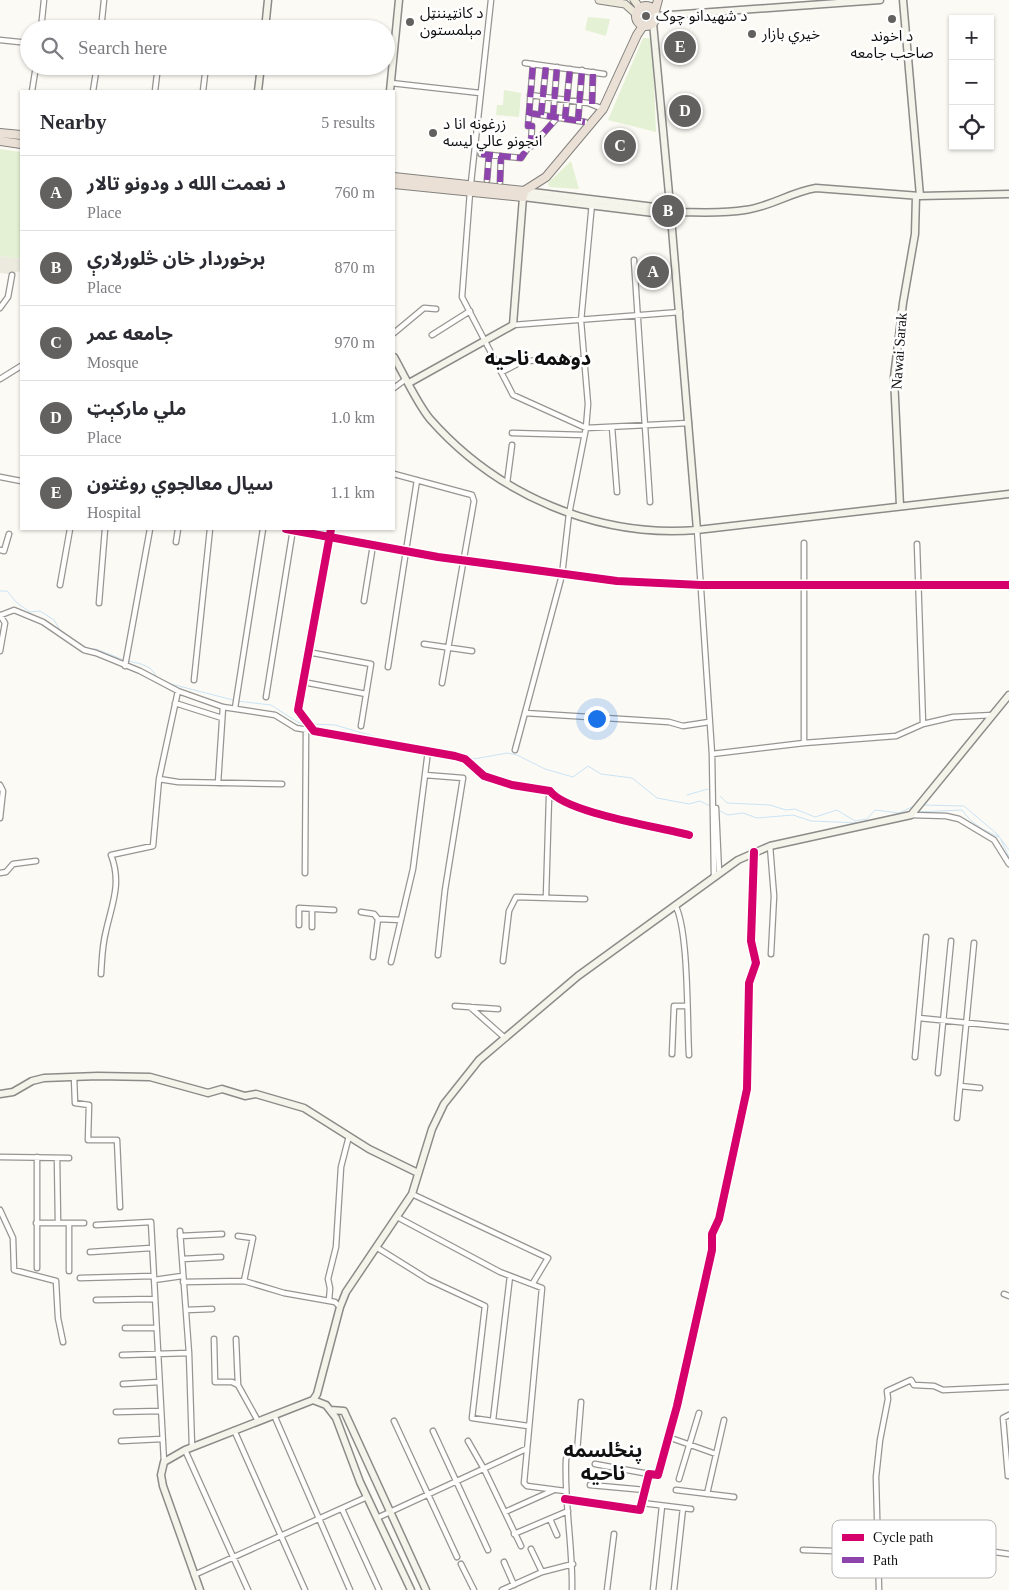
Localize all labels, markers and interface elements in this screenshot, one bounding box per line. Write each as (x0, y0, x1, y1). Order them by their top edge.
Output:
place label: د کانټيننټل مېلمستون (420, 5, 484, 40)
place label: د شهيدانو چوک (656, 8, 747, 26)
marker: د شهيدانو چوک (640, 10, 652, 22)
marker: د اخوند صاحب جامعه (886, 13, 898, 25)
map controls (949, 15, 994, 150)
button: + (949, 15, 994, 60)
marker: د کانټيننټل مېلمستون (404, 16, 416, 28)
search box (20, 20, 395, 75)
place label: خیري بازار (761, 26, 820, 45)
pin: E (664, 28, 696, 66)
marker: خیري بازار (746, 28, 758, 40)
place label: د اخوند صاحب جامعه (850, 28, 934, 61)
icon: search (38, 34, 66, 62)
text: Search here (78, 37, 167, 58)
button: − (949, 60, 994, 105)
pin: D (669, 92, 701, 130)
button: locate (949, 105, 994, 150)
text: Nearby (40, 110, 107, 134)
text: 5 results (321, 114, 375, 131)
place label: زرغونه انا د انجونو عالي لیسه (443, 116, 542, 152)
marker: زرغونه انا د انجونو عالي لیسه (427, 127, 439, 139)
pin: C (604, 127, 636, 165)
text: د نعمت الله د ودونو تالار (87, 173, 286, 194)
text: A (50, 184, 62, 201)
text: 760 m (335, 184, 375, 201)
pin: B (652, 192, 684, 230)
text: Place (87, 204, 122, 221)
text: برخوردار خان څلورلارې (87, 248, 265, 269)
pin: A (637, 253, 669, 291)
text: B (51, 259, 61, 276)
text: 870 m (335, 259, 375, 276)
text: Place (87, 279, 122, 296)
street label: Nawai Sarak (888, 312, 910, 390)
text: جامعه عمر (87, 323, 173, 344)
text: C (50, 334, 62, 351)
text: 970 m (335, 334, 375, 351)
district label: دوهمه ناحیه (485, 347, 591, 370)
text: Mosque (87, 354, 139, 371)
text: ملي مارکېټ (87, 398, 186, 419)
text: D (50, 409, 62, 426)
text: 1.0 km (331, 409, 375, 426)
text: Place (87, 429, 122, 446)
text: سيال معالجوي روغتون (87, 473, 273, 494)
text: E (51, 484, 61, 501)
text: 1.1 km (331, 484, 375, 501)
text: Hospital (87, 504, 141, 521)
your location (584, 706, 610, 732)
district label: پنځلسمه ناحیه (564, 1439, 642, 1485)
legend (832, 1520, 996, 1578)
text: Cycle path (873, 1530, 933, 1545)
text: Path (873, 1553, 898, 1568)

